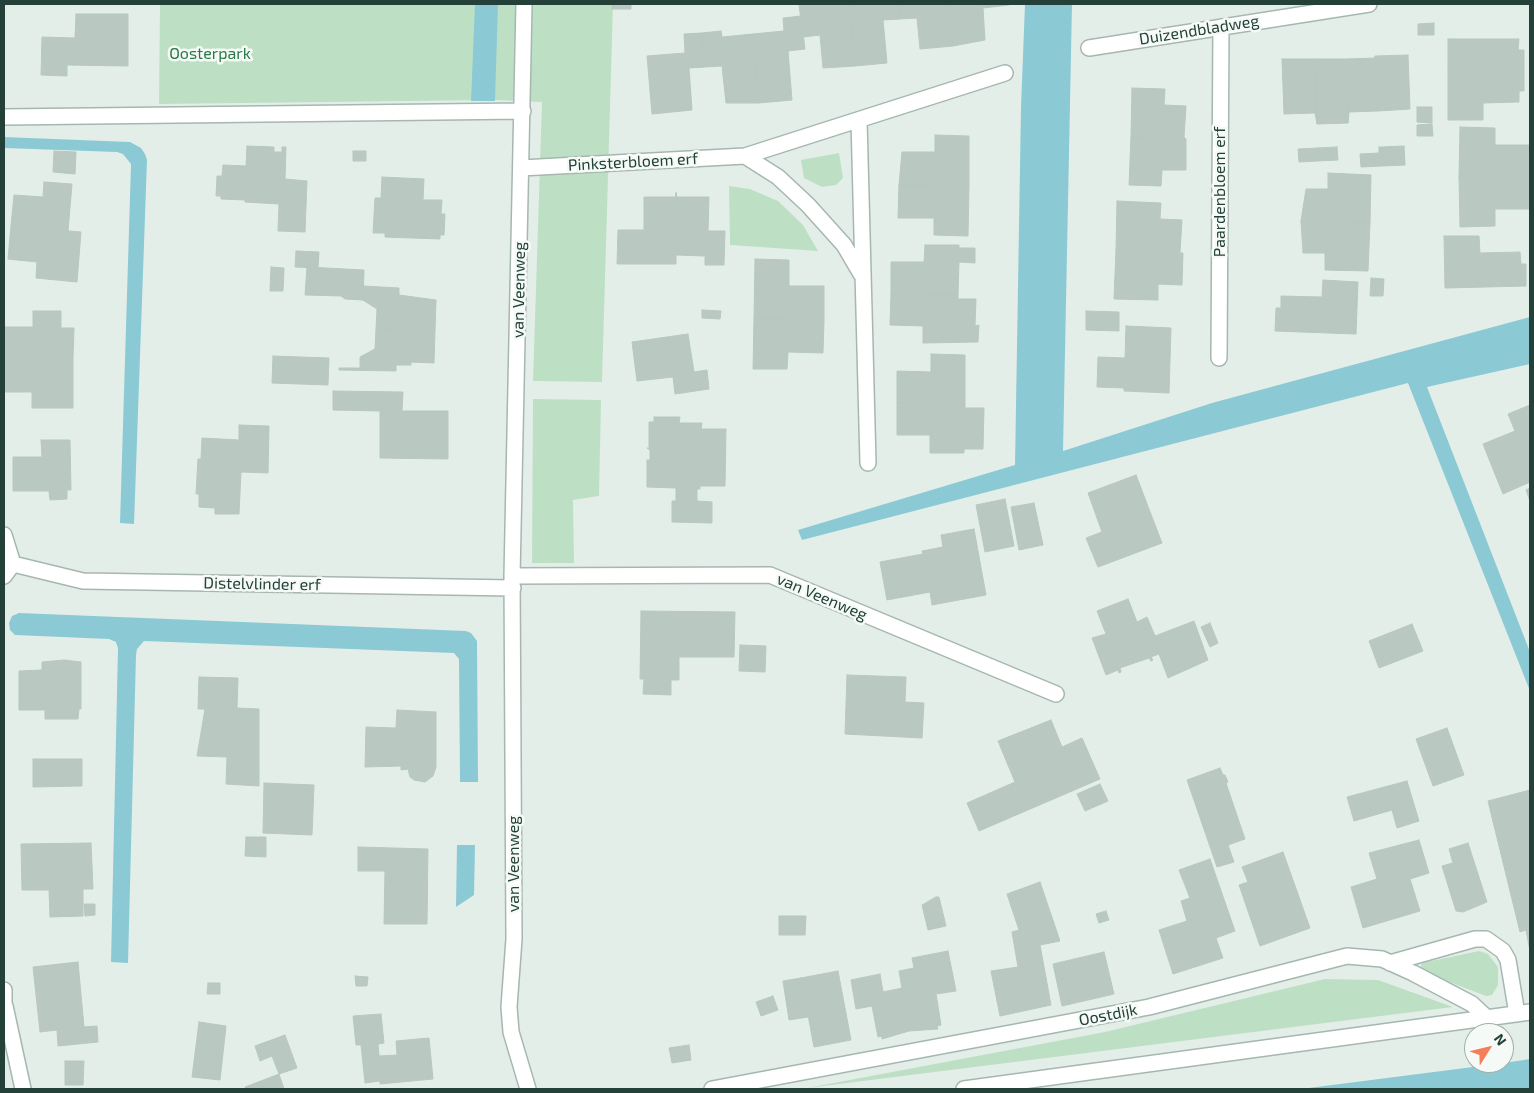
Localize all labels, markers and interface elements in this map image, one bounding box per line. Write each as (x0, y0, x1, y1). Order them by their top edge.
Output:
street label: Duizendbladweg (1138, 11, 1260, 49)
park label: Oosterpark (169, 44, 251, 64)
street label: Paardenbloem erf (1210, 127, 1230, 257)
street label: Pinksterbloem erf (567, 149, 699, 175)
street label: van Veenweg (509, 242, 529, 338)
street label: van Veenweg (774, 569, 870, 625)
street label: Distelvlinder erf (203, 573, 321, 595)
street label: van Veenweg (504, 816, 524, 912)
street label: Oostdijk (1077, 1000, 1139, 1030)
north arrow (1464, 1023, 1514, 1073)
text: N (1491, 1030, 1511, 1049)

